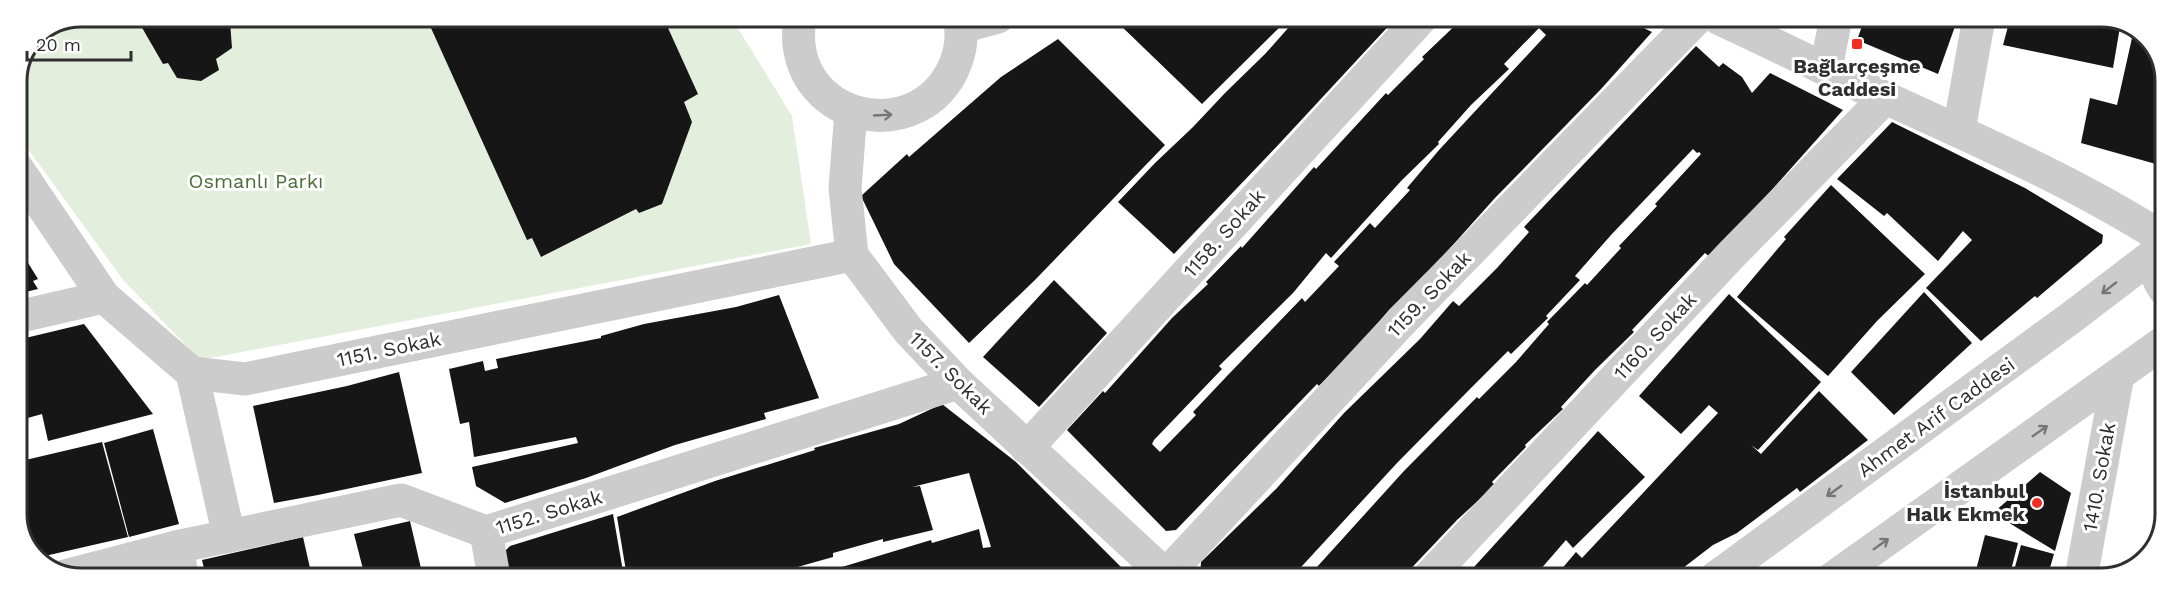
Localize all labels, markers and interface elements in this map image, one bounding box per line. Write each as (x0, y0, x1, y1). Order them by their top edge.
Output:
scale bar (27, 24, 130, 62)
text: 20 m (36, 34, 81, 55)
marker: Bağlarçeşme Caddesi (1850, 37, 1864, 51)
place label: Bağlarçeşme Caddesi (1793, 54, 1921, 101)
one-way arrow (873, 109, 892, 120)
park label: Osmanlı Parkı (189, 169, 323, 193)
street label: 1158. Sokak (1178, 184, 1270, 282)
street label: 1159. Sokak (1382, 246, 1476, 342)
one-way arrow (2102, 282, 2118, 295)
street label: 1160. Sokak (1609, 287, 1701, 385)
street label: 1151. Sokak (335, 326, 443, 372)
street label: 1157. Sokak (905, 327, 997, 419)
street label: Ahmet Arif Caddesi (1853, 352, 2019, 482)
street label: 1410. Sokak (2078, 421, 2120, 533)
one-way arrow (2031, 425, 2047, 437)
place label: İstanbul Halk Ekmek (1906, 479, 2026, 526)
street label: 1152. Sokak (493, 484, 605, 540)
one-way arrow (1827, 485, 1843, 497)
marker: İstanbul Halk Ekmek (2030, 496, 2044, 510)
one-way arrow (1872, 538, 1888, 550)

